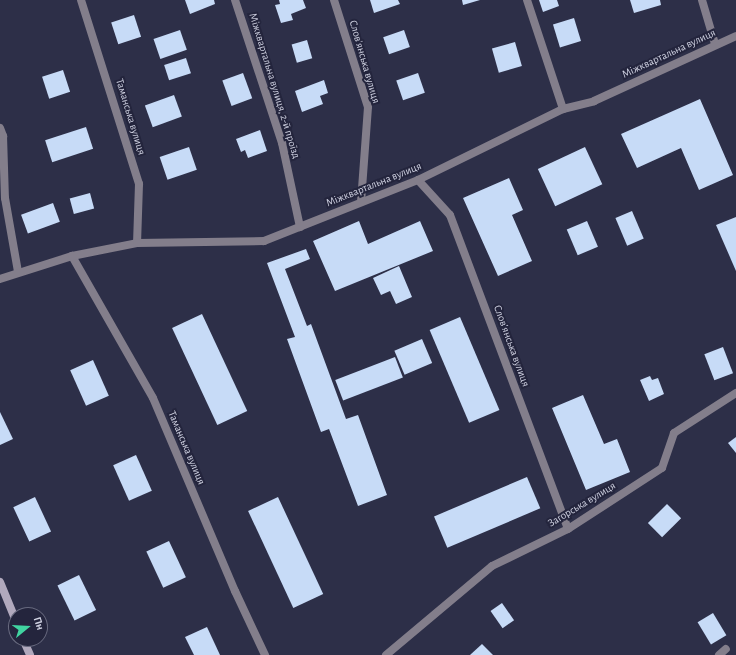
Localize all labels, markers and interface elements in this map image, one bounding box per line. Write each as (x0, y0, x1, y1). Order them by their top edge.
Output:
street label: Міжквартальна вулиця, 2-й проїзд (246, 12, 302, 160)
street label: Слов’янська вулиця (346, 19, 382, 105)
street label: Міжквартальна вулиця (620, 26, 718, 82)
street label: Таманська вулиця (112, 77, 148, 157)
street label: Міжквартальна вулиця (324, 160, 424, 210)
street label: Слов’янська вулиця (490, 303, 532, 389)
street label: Таманська вулиця (165, 409, 207, 487)
street label: Загорська вулиця (546, 480, 618, 530)
north arrow (8, 607, 48, 647)
text: Пн (32, 615, 46, 632)

